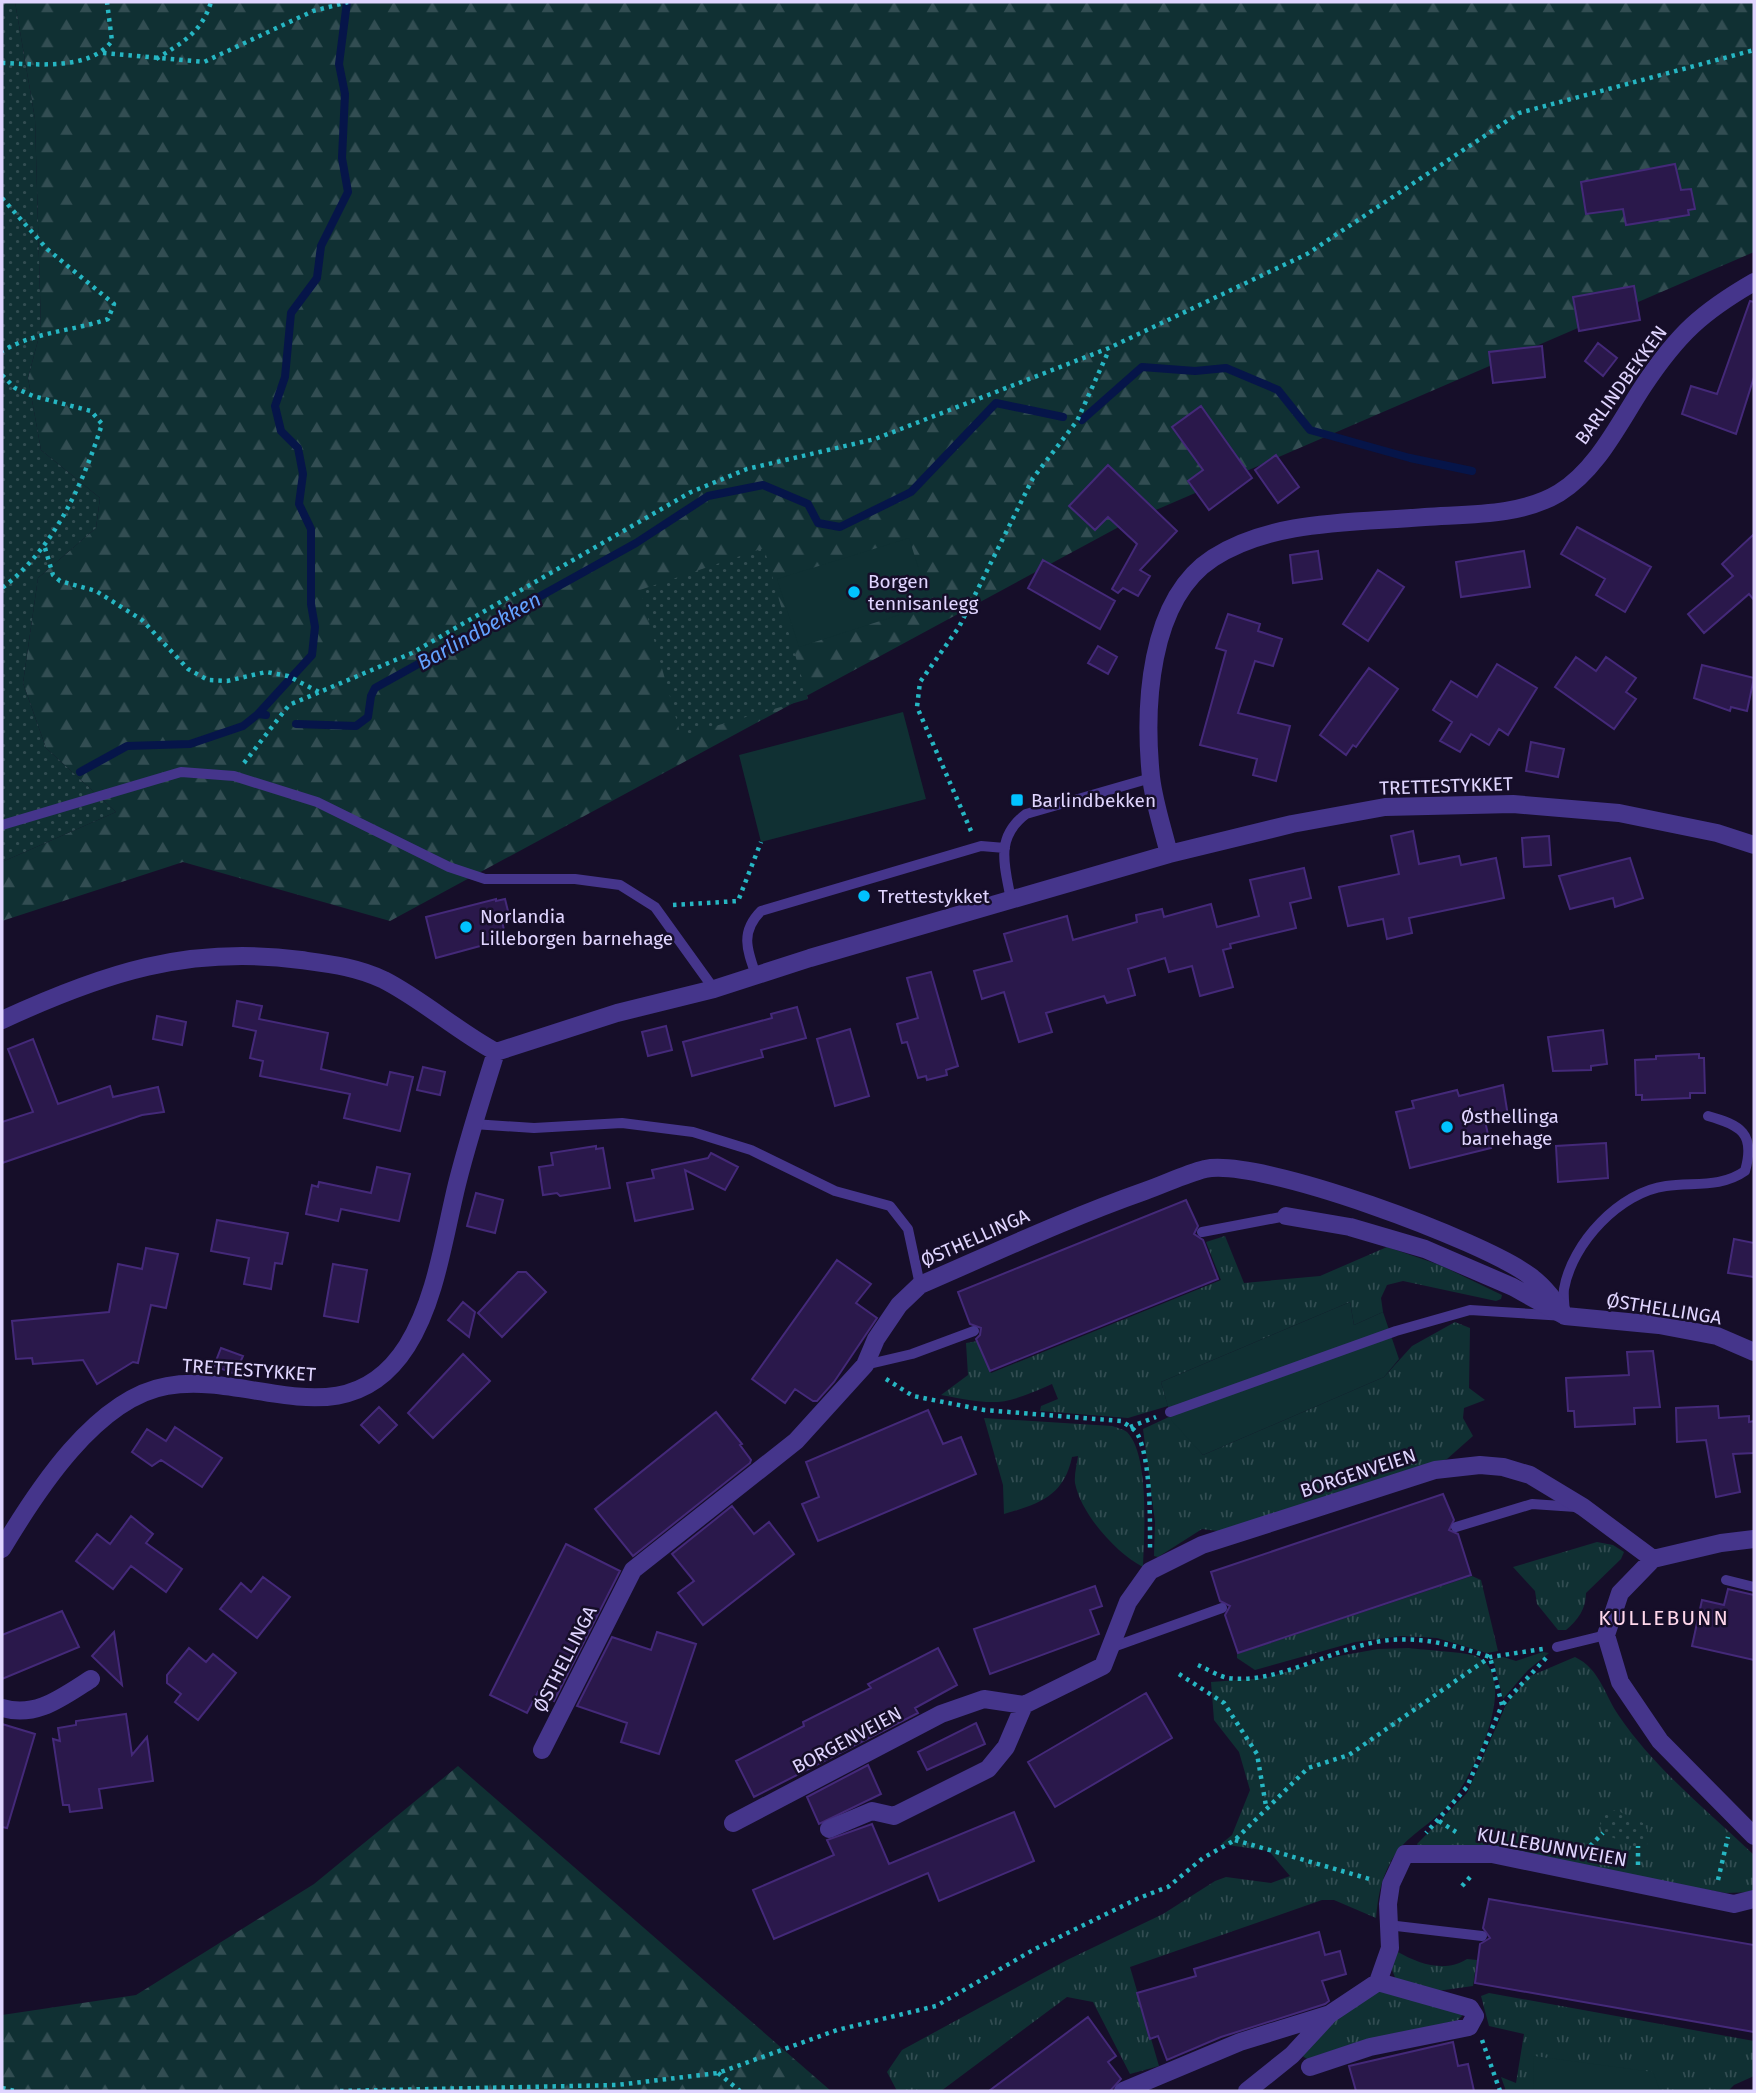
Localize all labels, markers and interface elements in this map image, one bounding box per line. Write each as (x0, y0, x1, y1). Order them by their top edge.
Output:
street label: BARLINDBEKKEN (1570, 321, 1672, 449)
place label: Borgen tennisanlegg (868, 570, 978, 615)
marker: Borgen tennisanlegg (846, 584, 862, 600)
water label: Barlindbekken (412, 586, 546, 676)
street label: TRETTESTYKKET (1379, 772, 1513, 800)
place label: Barlindbekken (1031, 789, 1156, 812)
marker: Barlindbekken (1009, 792, 1025, 808)
place label: Trettestykket (878, 885, 990, 908)
marker: Trettestykket (856, 888, 872, 904)
place label: Norlandia Lilleborgen barnehage (480, 905, 673, 950)
marker: Norlandia Lilleborgen barnehage (458, 919, 474, 935)
place label: Østhellinga barnehage (1461, 1105, 1559, 1150)
marker: Østhellinga barnehage (1439, 1119, 1455, 1135)
street label: ØSTHELLINGA (917, 1204, 1033, 1272)
street label: ØSTHELLINGA (1605, 1289, 1723, 1329)
street label: TRETTESTYKKET (182, 1354, 317, 1386)
street label: BORGENVEIEN (1297, 1443, 1419, 1503)
street label: ØSTHELLINGA (528, 1602, 602, 1716)
district label: KULLEBUNN (1598, 1605, 1730, 1631)
street label: BORGENVEIEN (788, 1702, 906, 1778)
street label: KULLEBUNNVEIEN (1475, 1822, 1629, 1872)

